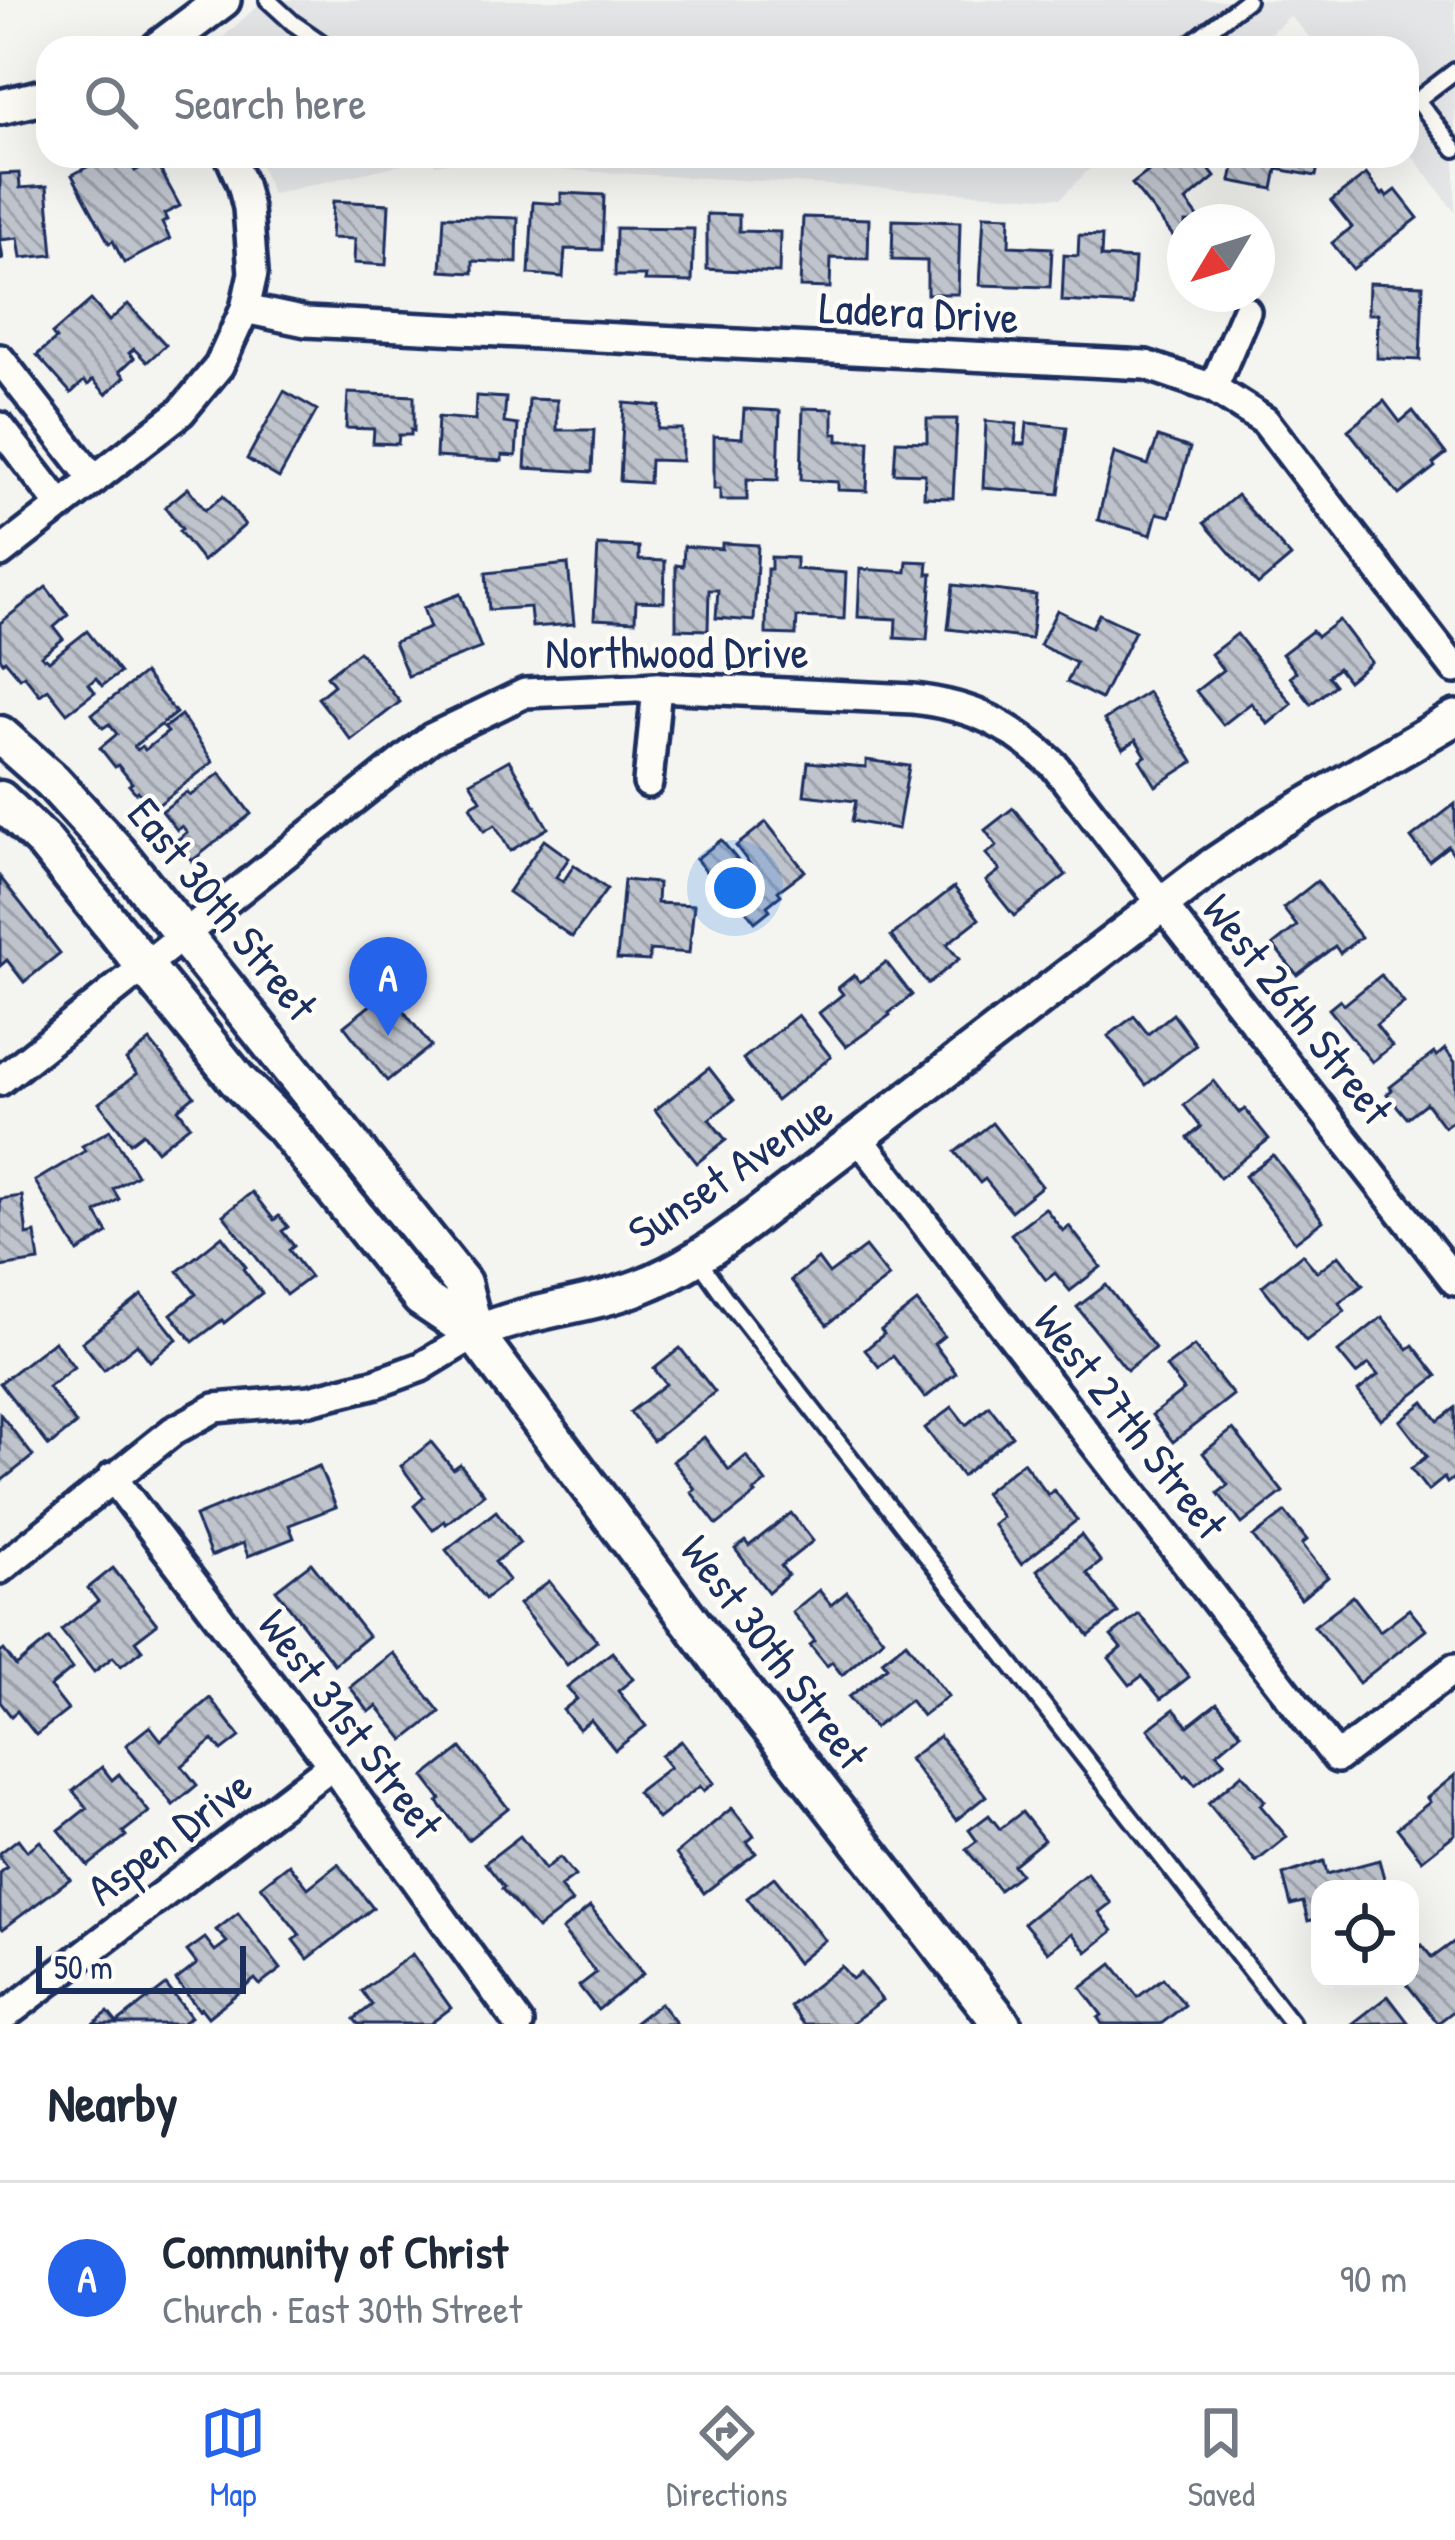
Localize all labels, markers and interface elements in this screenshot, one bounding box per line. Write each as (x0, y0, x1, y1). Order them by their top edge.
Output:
search box (36, 36, 1419, 168)
icon: search (78, 69, 144, 135)
text: Search here (174, 72, 366, 133)
north arrow (1167, 204, 1275, 312)
street label: Ladera Drive (818, 276, 1020, 347)
street label: Northwood Drive (545, 621, 809, 682)
street label: East 30th Street (115, 784, 333, 1033)
your location (705, 858, 765, 918)
street label: West 26th Street (1189, 881, 1408, 1137)
pin: A (349, 937, 427, 1036)
street label: Sunset Avenue (616, 1080, 844, 1261)
street label: West 27th Street (1021, 1292, 1242, 1552)
street label: West 30th Street (667, 1522, 884, 1782)
street label: West 31st Street (245, 1596, 458, 1852)
street label: Aspen Drive (74, 1754, 264, 1919)
map controls (1311, 1880, 1419, 1988)
button: locate (1311, 1880, 1419, 1988)
scale bar (36, 1940, 246, 1993)
text: 50 m (54, 1945, 113, 1989)
text: Nearby (48, 2068, 178, 2137)
text: Community of Christ (162, 2221, 508, 2282)
text: A (77, 2251, 97, 2304)
text: 90 m (1340, 2251, 1407, 2304)
text: Church · East 30th Street (162, 2282, 522, 2335)
tab: Map (200, 2400, 266, 2516)
tab: Directions (666, 2400, 788, 2516)
tab: Saved (1188, 2400, 1255, 2516)

